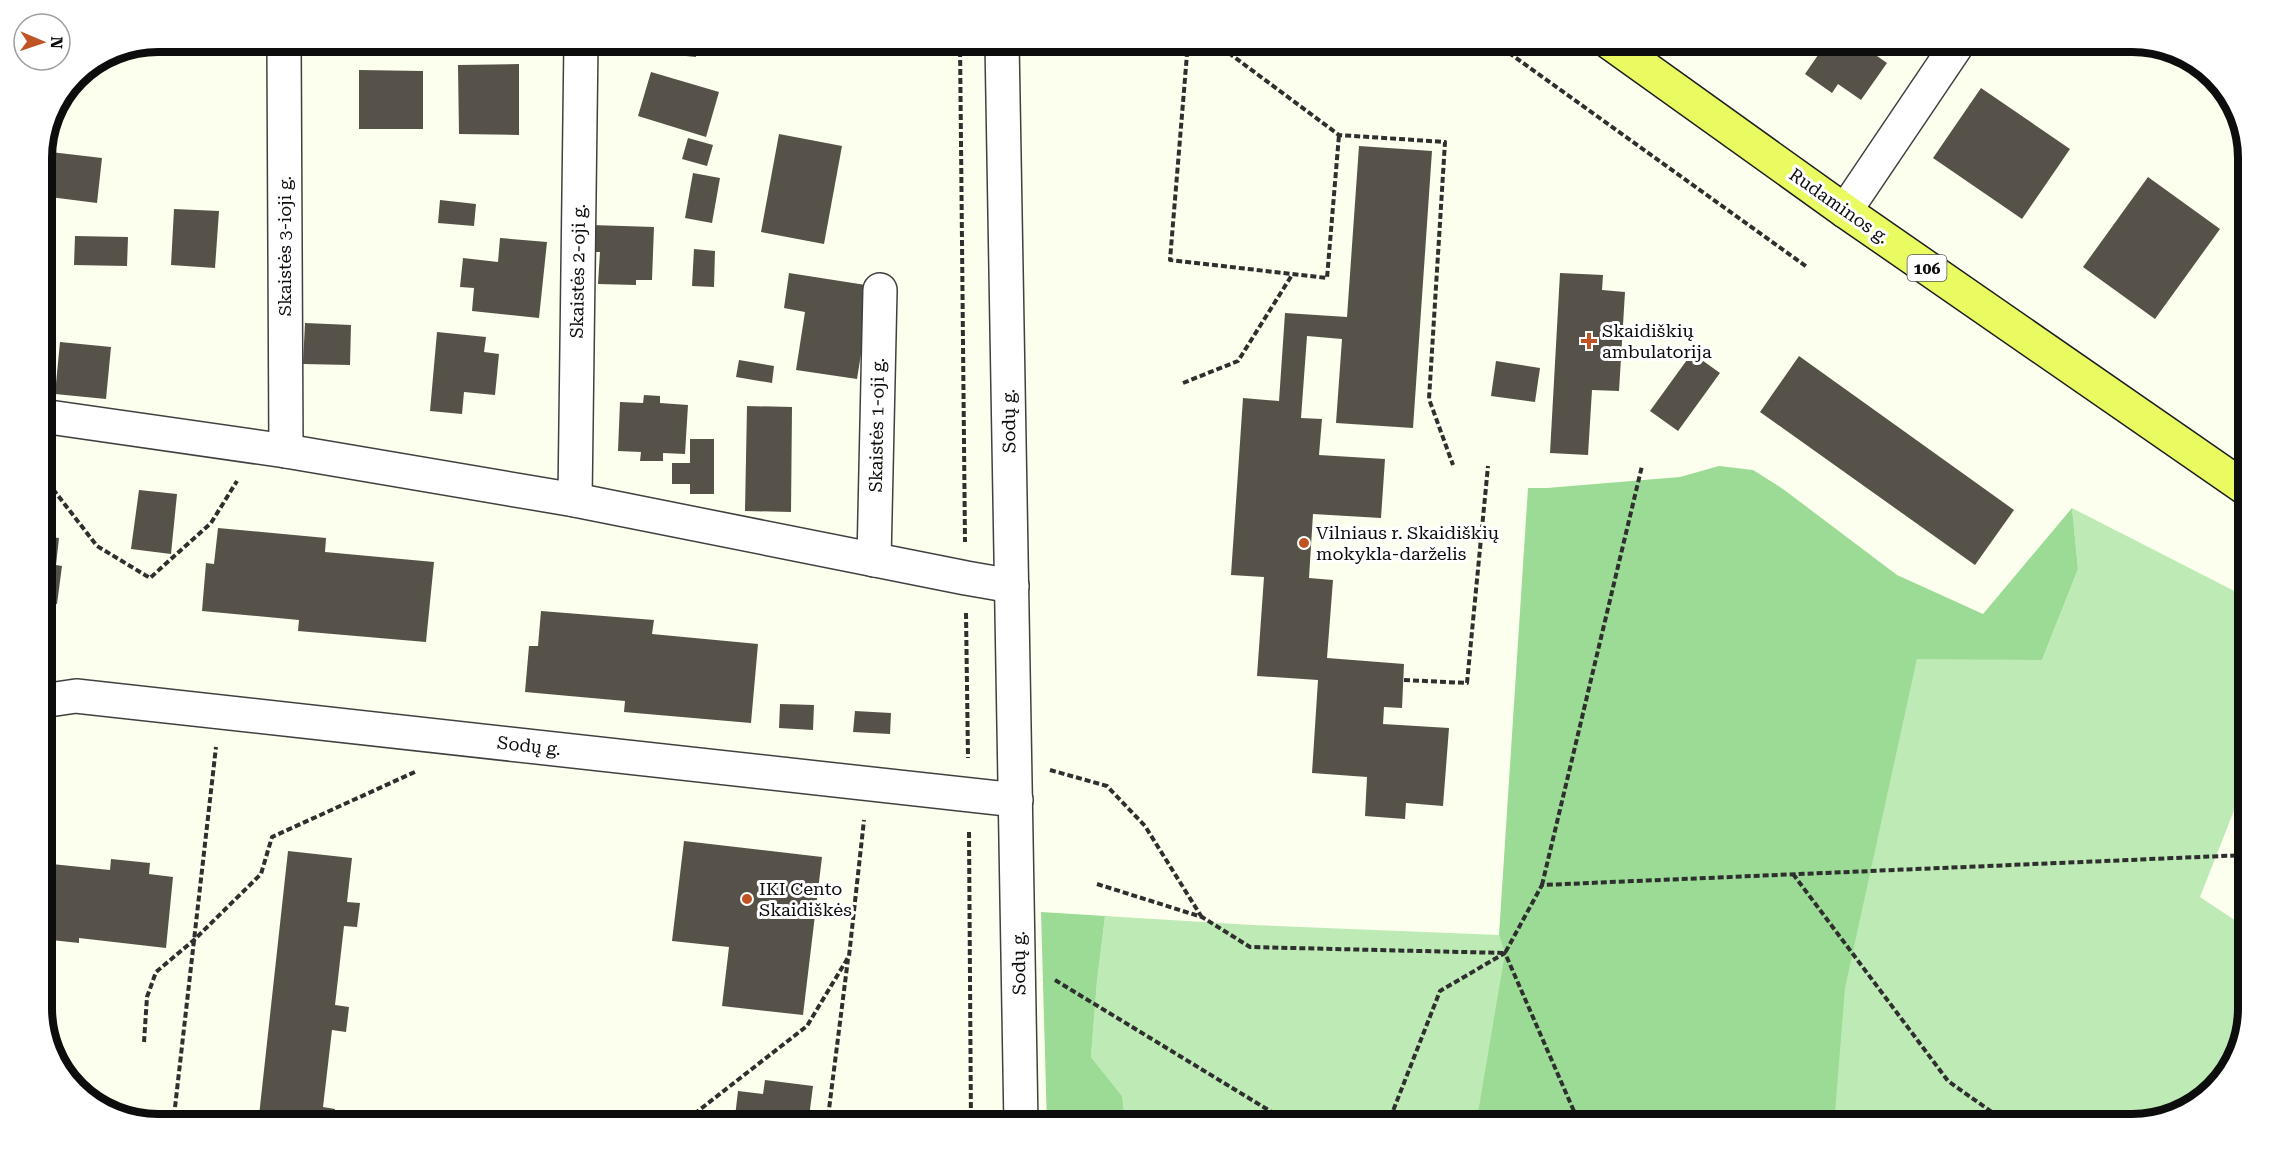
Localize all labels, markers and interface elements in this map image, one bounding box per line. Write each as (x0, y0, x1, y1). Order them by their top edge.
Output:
north arrow (12, 12, 72, 72)
text: N (47, 36, 66, 49)
street label: Rudaminos g. (1785, 163, 1893, 248)
street label: Skaistės 3-ioji g. (274, 176, 295, 316)
street label: Skaistės 2-oji g. (566, 203, 589, 339)
road number: 106 (1908, 255, 1946, 281)
place label: Skaidiškių ambulatorija (1602, 320, 1712, 362)
marker: Skaidiškių ambulatorija (1580, 332, 1598, 350)
street label: Skaistės 1-oji g. (865, 357, 888, 493)
street label: Sodų g. (997, 389, 1020, 453)
place label: Vilniaus r. Skaidiškių mokykla-darželis (1316, 522, 1499, 564)
marker: Vilniaus r. Skaidiškių mokykla-darželis (1297, 536, 1311, 550)
street label: Sodų g. (496, 732, 562, 759)
place label: IKI Cento Skaidiškės (759, 878, 852, 920)
marker: IKI Cento Skaidiškės (740, 892, 754, 906)
street label: Sodų g. (1007, 931, 1030, 995)

